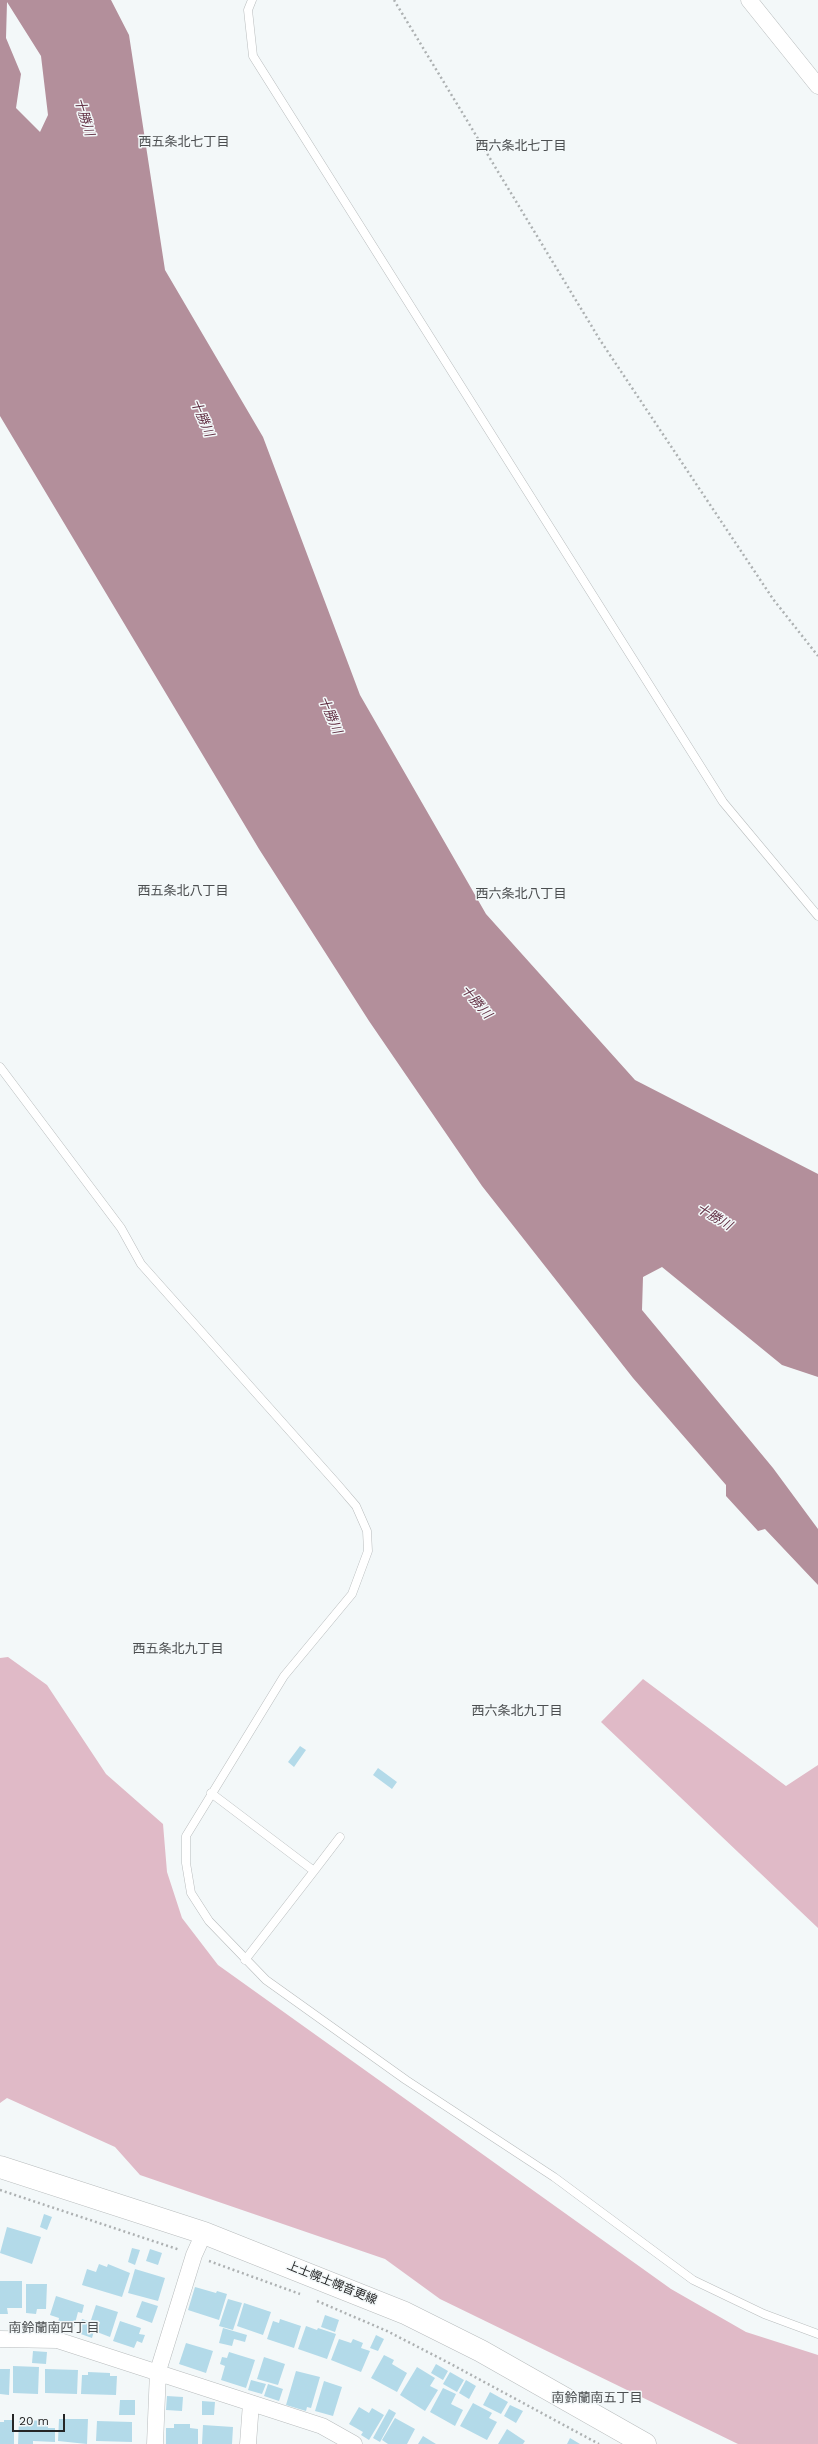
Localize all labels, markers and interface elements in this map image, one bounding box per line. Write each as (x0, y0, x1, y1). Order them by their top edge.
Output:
water label: 十勝川 (71, 96, 97, 138)
district label: 西五条北七丁目 (139, 134, 229, 150)
district label: 西六条北七丁目 (476, 138, 566, 154)
water label: 十勝川 (187, 397, 217, 439)
water label: 十勝川 (315, 694, 345, 736)
district label: 西五条北八丁目 (138, 883, 228, 899)
district label: 西六条北八丁目 (476, 886, 566, 902)
water label: 十勝川 (457, 982, 495, 1022)
water label: 十勝川 (693, 1200, 735, 1234)
district label: 西五条北九丁目 (133, 1641, 223, 1657)
district label: 西六条北九丁目 (472, 1703, 562, 1719)
street label: 上士幌士幌音更線 (285, 2258, 379, 2308)
district label: 南鈴蘭南四丁目 (9, 2320, 99, 2336)
district label: 南鈴蘭南五丁目 (552, 2390, 642, 2406)
scale bar (14, 2406, 67, 2432)
text: 20 m (19, 2414, 49, 2428)

